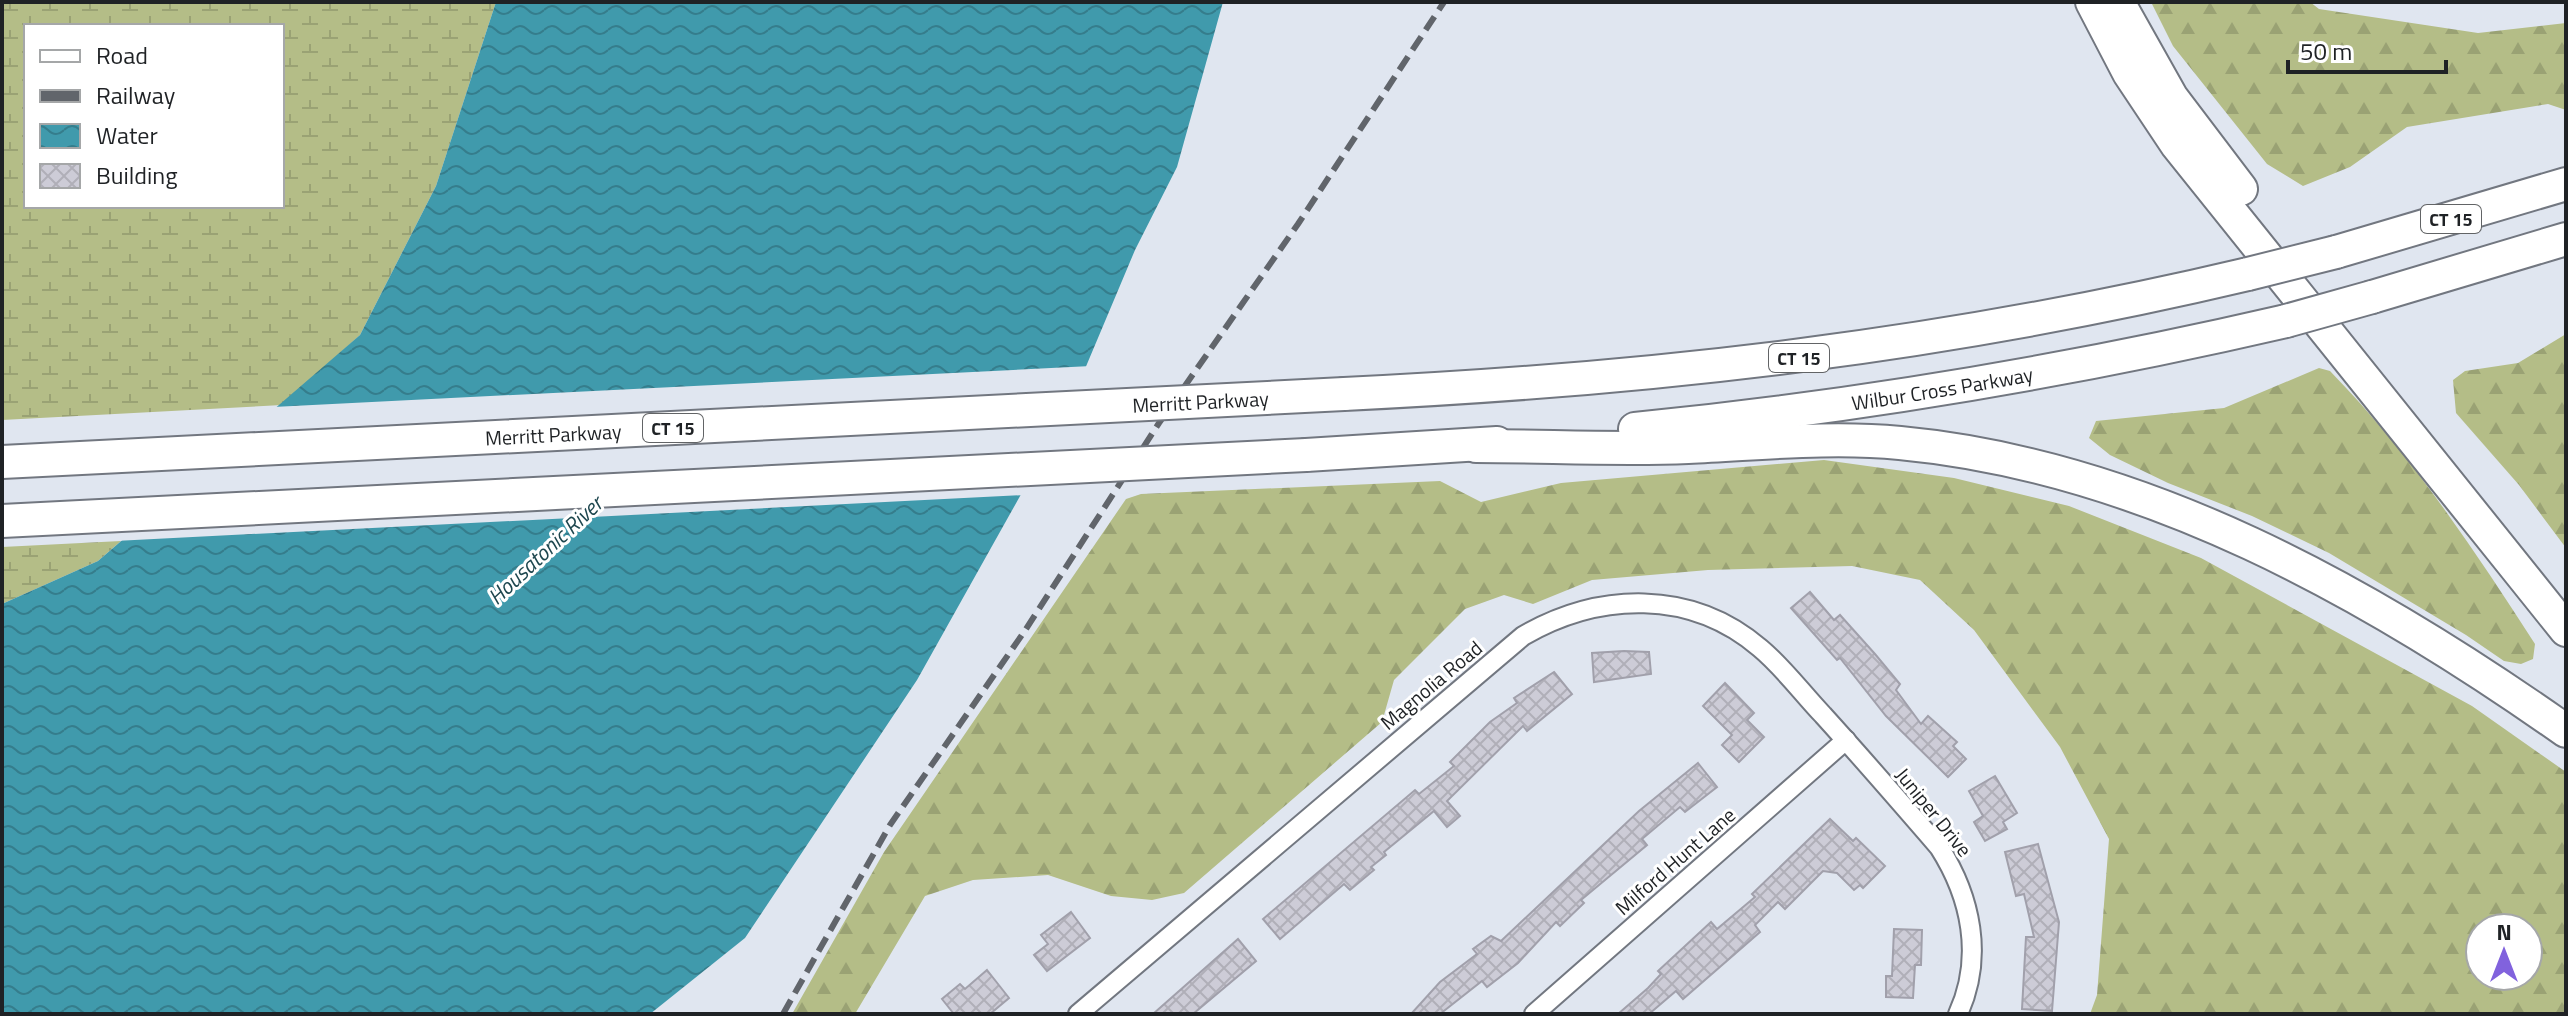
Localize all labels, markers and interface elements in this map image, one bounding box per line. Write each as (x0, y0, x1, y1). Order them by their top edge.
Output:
legend (24, 24, 284, 208)
scale bar (2288, 24, 2446, 74)
text: 50 m (2300, 33, 2352, 69)
text: Road (96, 37, 148, 73)
text: Railway (96, 77, 176, 113)
text: Water (96, 117, 158, 153)
text: Building (96, 157, 178, 193)
road number: CT 15 (2421, 205, 2481, 233)
road number: CT 15 (1769, 344, 1829, 372)
street label: Wilbur Cross Parkway (1849, 358, 2036, 418)
street label: Merritt Parkway (1131, 382, 1270, 420)
road number: CT 15 (643, 414, 703, 442)
street label: Merritt Parkway (484, 415, 623, 453)
water label: Housatonic River (480, 485, 612, 612)
street label: Magnolia Road (1373, 633, 1489, 737)
street label: Juniper Drive (1888, 761, 1980, 863)
street label: Milford Hunt Lane (1608, 800, 1742, 922)
north arrow (2464, 912, 2544, 992)
text: N (2496, 915, 2512, 949)

